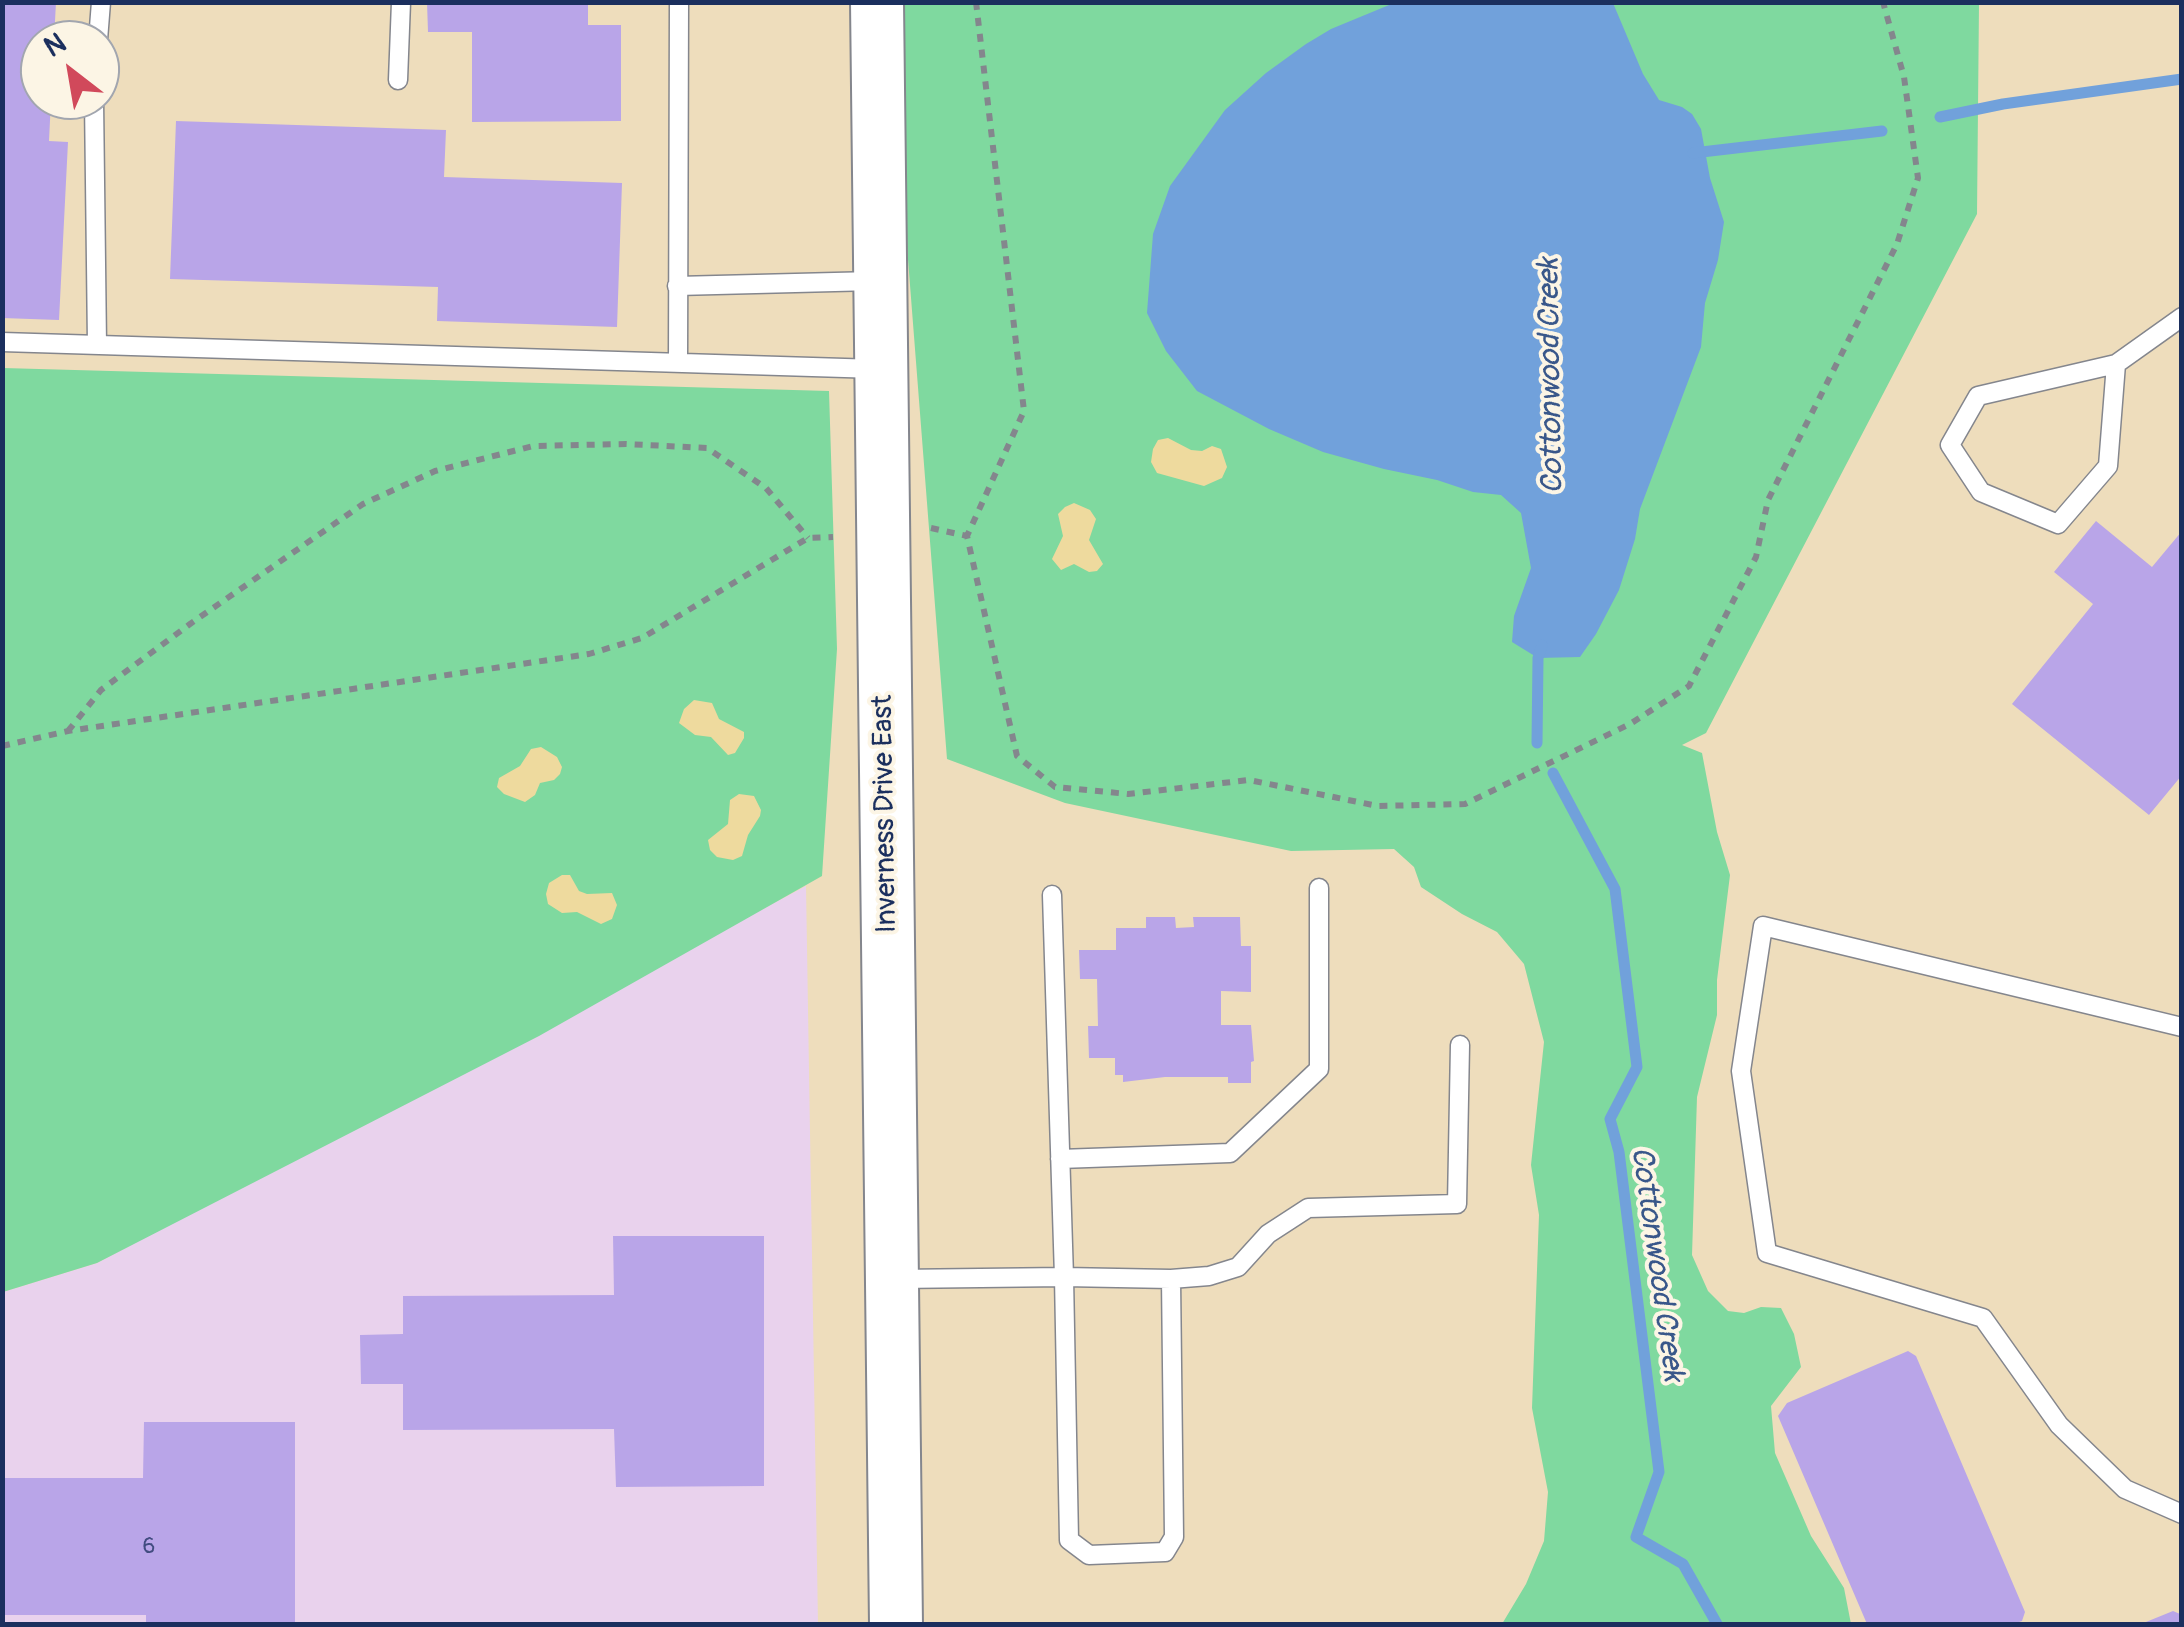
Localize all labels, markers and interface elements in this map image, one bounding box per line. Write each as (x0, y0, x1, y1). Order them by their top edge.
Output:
north arrow (20, 20, 120, 120)
text: N (38, 26, 72, 65)
water label: Cottonwood Creek (1532, 258, 1572, 494)
street label: Inverness Drive East (867, 695, 905, 933)
water label: Cottonwood Creek (1622, 1145, 1690, 1383)
house number: 6 (143, 1534, 155, 1560)

